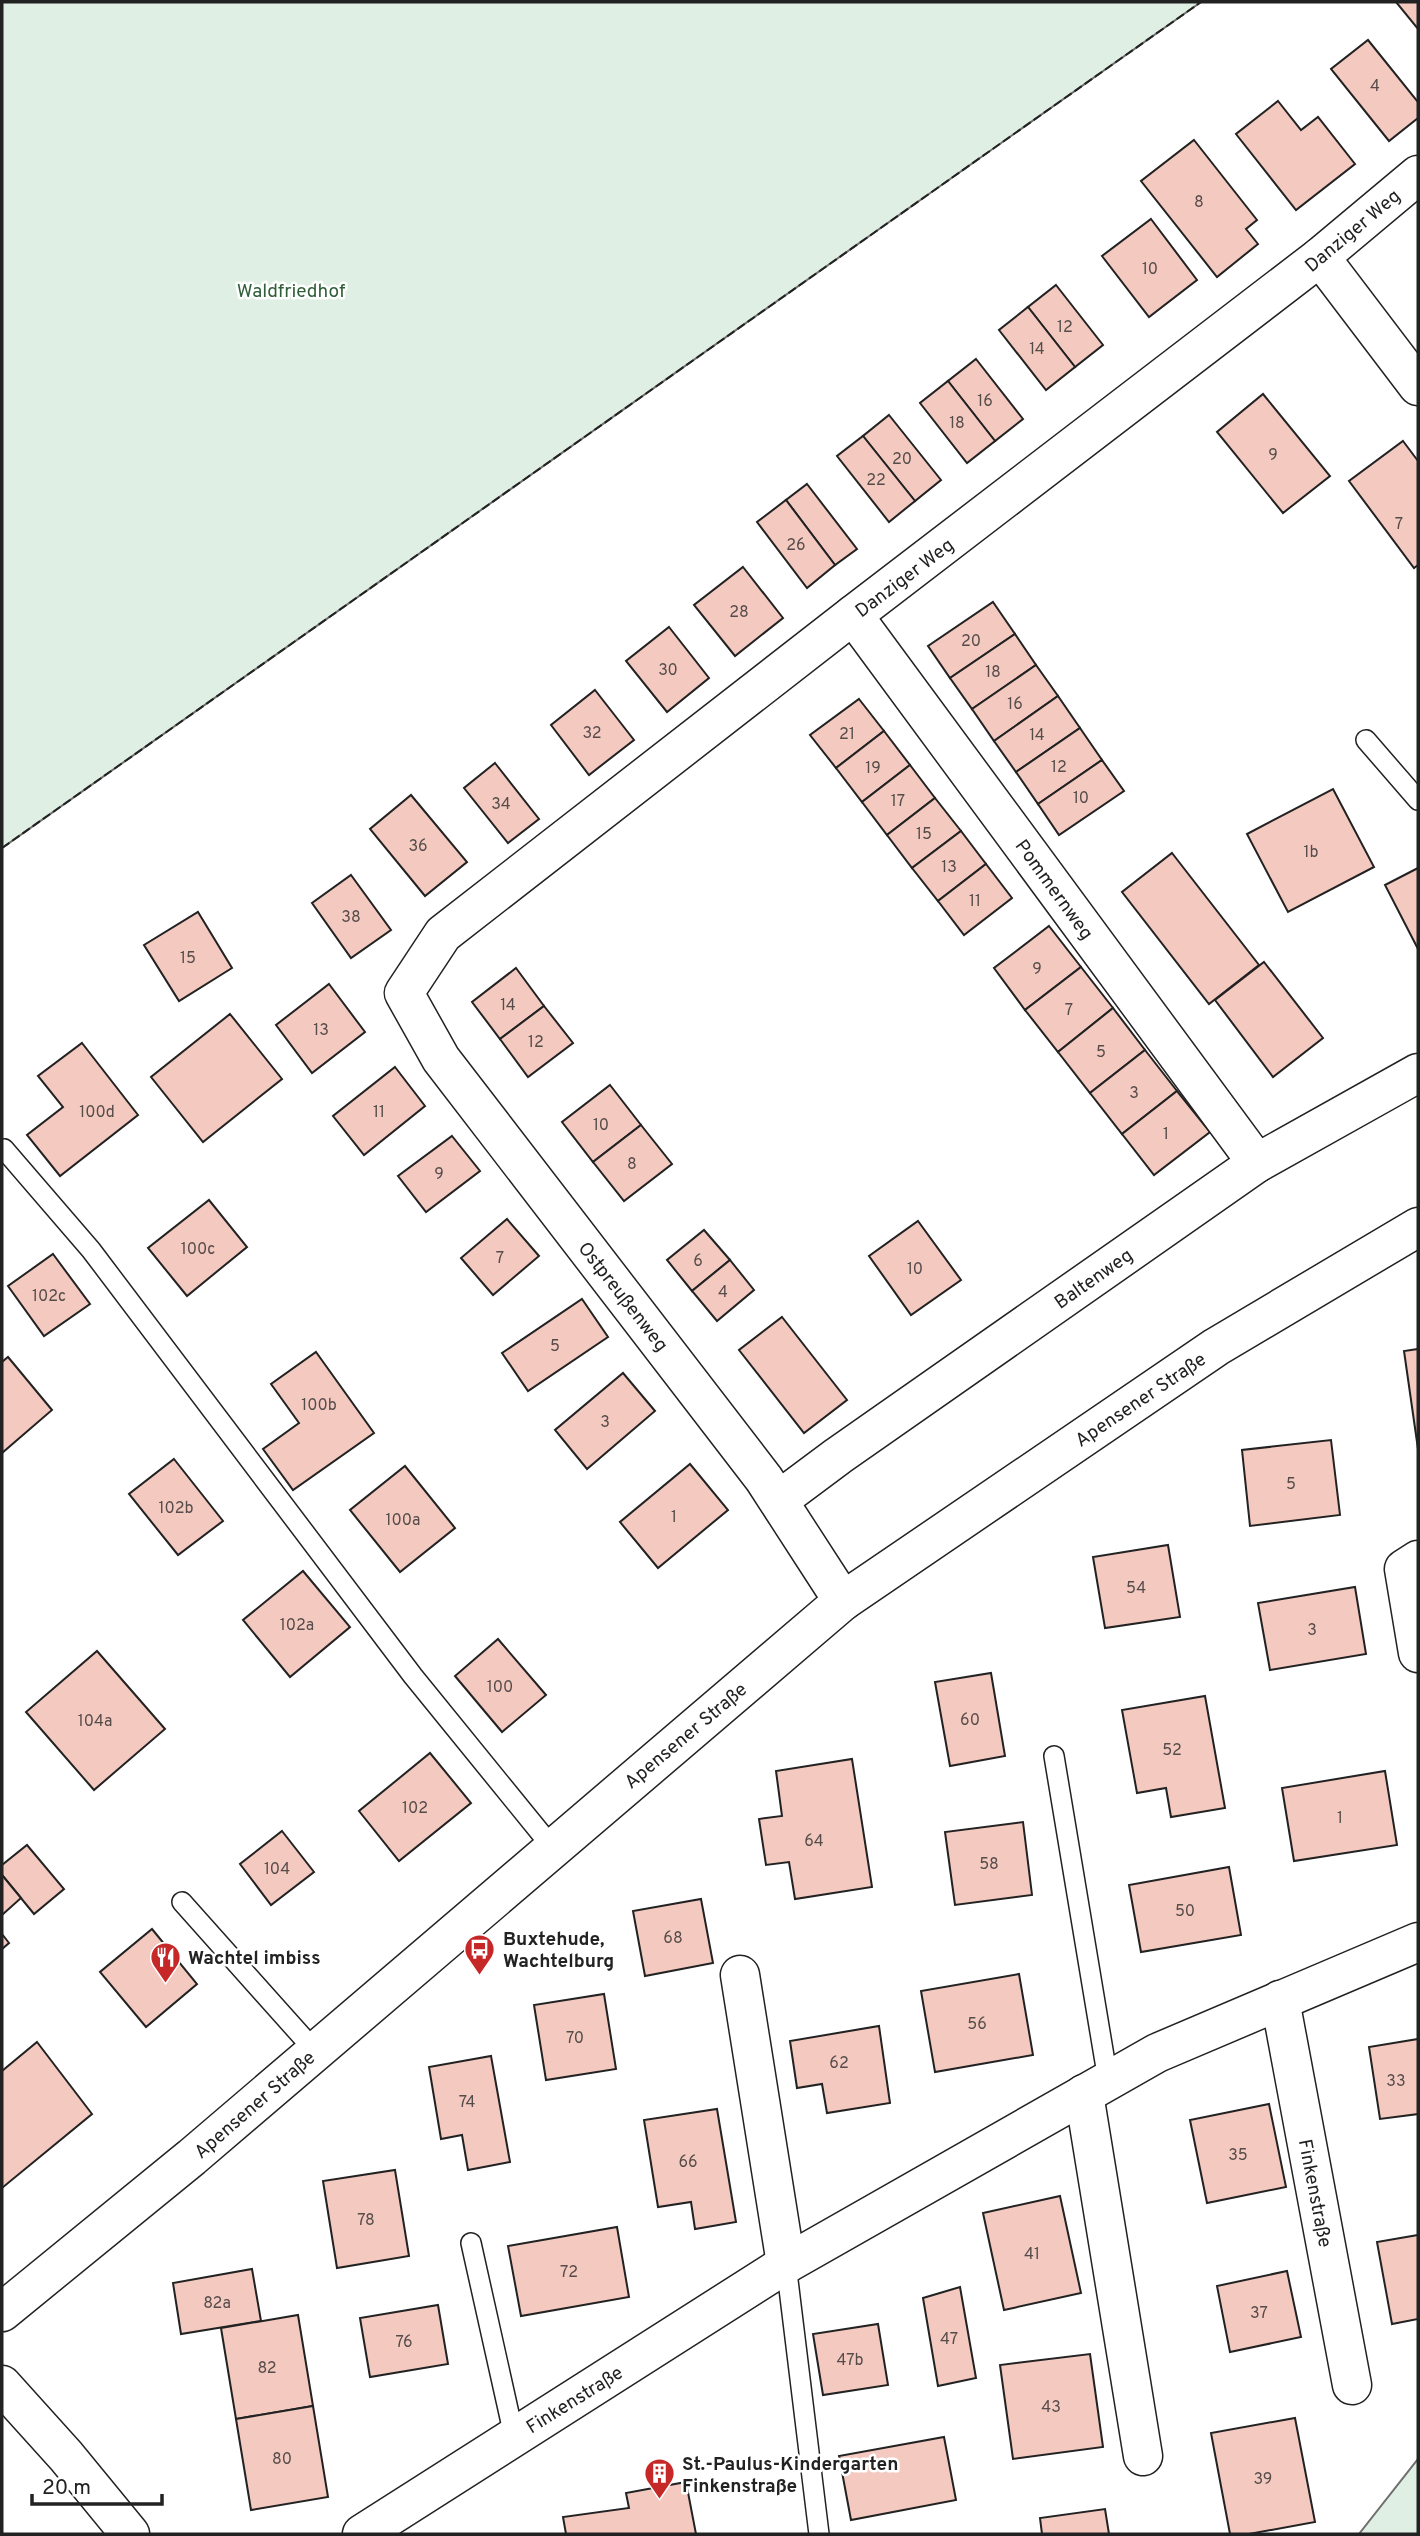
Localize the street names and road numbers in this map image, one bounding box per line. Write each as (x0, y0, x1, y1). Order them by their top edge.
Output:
street label: Danziger Weg (1301, 185, 1406, 278)
street label: Danziger Weg (851, 534, 959, 623)
street label: Pommernweg (1009, 835, 1098, 945)
street label: Ostpreußenweg (572, 1237, 673, 1357)
street label: Baltenweg (1050, 1244, 1138, 1315)
street label: Apensener Straße (1071, 1348, 1211, 1453)
street label: Apensener Straße (620, 1678, 753, 1795)
street label: Apensener Straße (190, 2046, 321, 2165)
street label: Finkenstraße (1292, 2137, 1336, 2250)
street label: Finkenstraße (522, 2361, 628, 2440)

